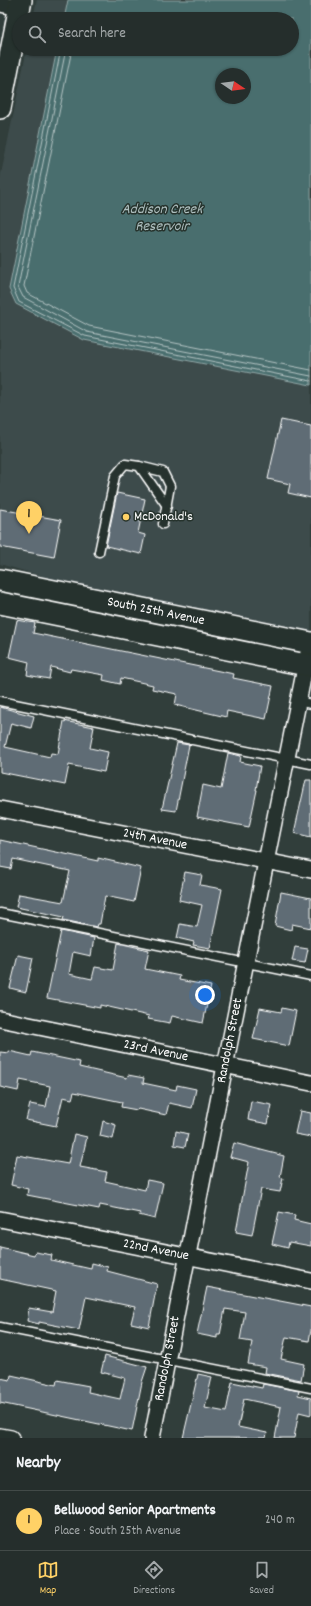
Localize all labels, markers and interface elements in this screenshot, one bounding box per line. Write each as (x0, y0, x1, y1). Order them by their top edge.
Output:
search box (12, 12, 299, 56)
icon: search (26, 23, 48, 45)
text: Search here (58, 23, 126, 45)
north arrow (215, 68, 251, 104)
water label: Addison Creek Reservoir (122, 199, 204, 238)
pin: 1 (16, 501, 42, 534)
place label: McDonald's (134, 507, 193, 527)
marker: McDonald's (121, 512, 131, 522)
street label: South 25th Avenue (105, 592, 206, 631)
street label: 24th Avenue (121, 823, 189, 855)
your location (195, 985, 215, 1005)
street label: Randolph Street (212, 996, 248, 1085)
street label: 23rd Avenue (122, 1035, 190, 1067)
street label: 22nd Avenue (121, 1234, 191, 1266)
street label: Randolph Street (149, 1314, 186, 1403)
text: Nearby (16, 1452, 60, 1476)
text: Bellwood Senior Apartments (54, 1500, 216, 1522)
text: 1 (28, 1511, 30, 1530)
text: 240 m (265, 1511, 295, 1530)
text: Place · South 25th Avenue (54, 1522, 181, 1541)
tab: Map (37, 1559, 59, 1599)
tab: Directions (133, 1559, 175, 1599)
tab: Saved (249, 1559, 274, 1599)

